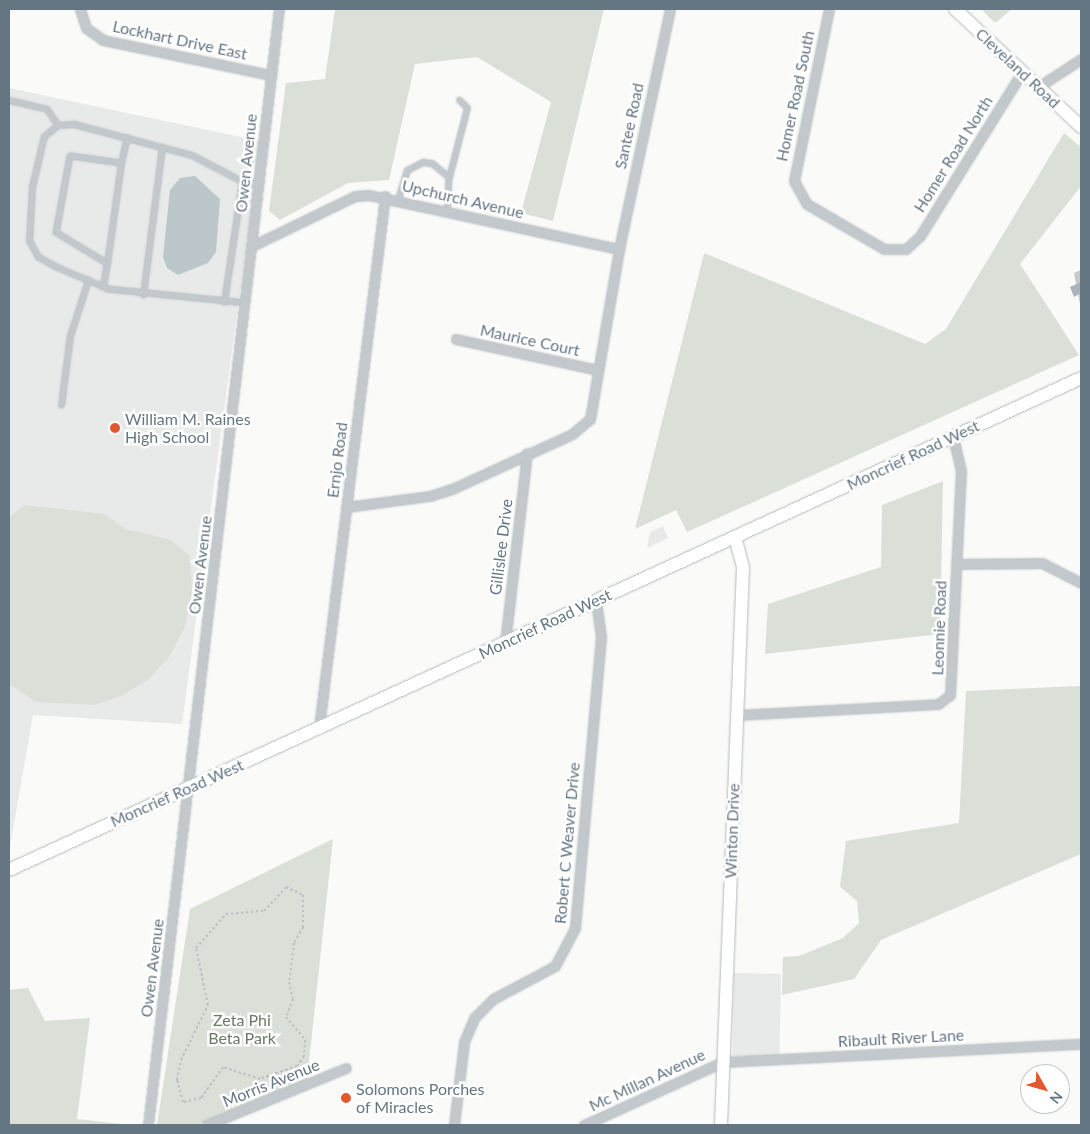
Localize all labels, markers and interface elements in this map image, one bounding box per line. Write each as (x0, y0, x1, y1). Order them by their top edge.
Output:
street label: Lockhart Drive East (111, 16, 249, 64)
street label: Cleveland Road (972, 24, 1064, 112)
street label: Homer Road South (772, 29, 818, 163)
street label: Santee Road (611, 81, 647, 171)
street label: Homer Road North (909, 92, 997, 216)
street label: Owen Avenue (231, 112, 261, 214)
street label: Upchurch Avenue (400, 176, 526, 222)
street label: Maurice Court (478, 320, 582, 360)
place label: William M. Raines High School (125, 409, 251, 447)
street label: Moncrief Road West (844, 416, 982, 494)
street label: Ernjo Road (323, 421, 351, 499)
marker: William M. Raines High School (109, 422, 121, 434)
street label: Gillislee Drive (486, 498, 516, 596)
street label: Owen Avenue (184, 514, 216, 616)
street label: Leonnie Road (928, 580, 950, 676)
street label: Moncrief Road West (476, 585, 614, 663)
street label: Moncrief Road West (107, 755, 247, 831)
street label: Robert C Weaver Drive (550, 761, 584, 925)
street label: Winton Drive (721, 783, 743, 879)
street label: Owen Avenue (136, 917, 168, 1019)
park label: Zeta Phi Beta Park (208, 1010, 276, 1048)
street label: Ribault River Lane (837, 1025, 965, 1051)
street label: Mc Millan Avenue (586, 1045, 708, 1115)
street label: Morris Avenue (220, 1055, 322, 1111)
north arrow (1020, 1064, 1070, 1114)
place label: Solomons Porches of Miracles (356, 1079, 484, 1117)
text: N (1046, 1088, 1066, 1107)
marker: Solomons Porches of Miracles (340, 1092, 352, 1104)

